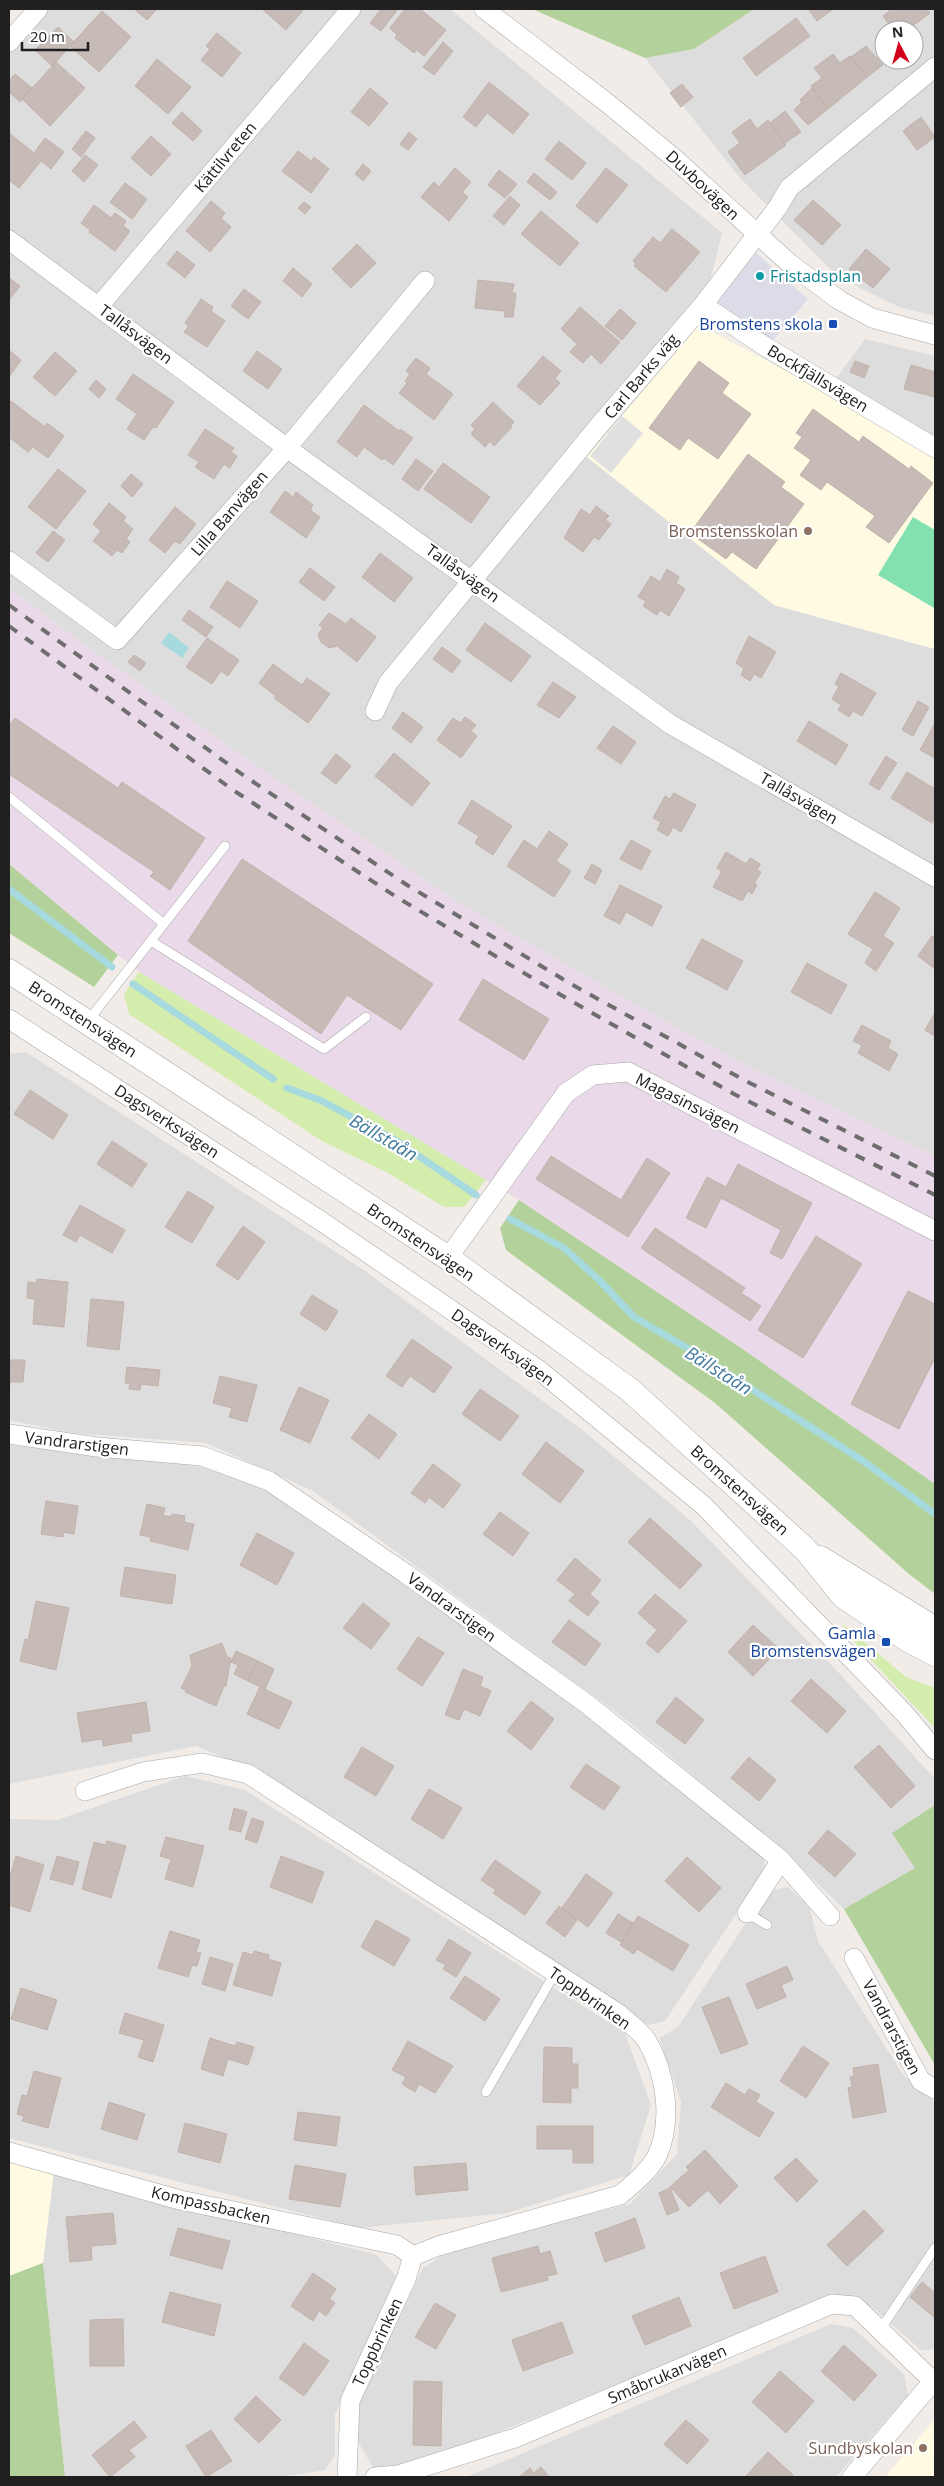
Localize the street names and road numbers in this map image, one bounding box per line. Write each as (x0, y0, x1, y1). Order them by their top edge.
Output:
street label: Kättilvreten (189, 117, 261, 197)
street label: Duvbovägen (661, 145, 745, 225)
street label: Tallåsvägen (95, 299, 177, 369)
street label: Carl Barks väg (599, 328, 683, 423)
street label: Bockfjällsvägen (763, 339, 873, 417)
street label: Lilla Banvägen (186, 465, 272, 561)
street label: Tallåsvägen (421, 539, 505, 607)
street label: Tallåsvägen (756, 767, 842, 829)
street label: Bromstensvägen (24, 976, 142, 1062)
street label: Magasinsvägen (632, 1067, 744, 1139)
street label: Dagsverksvägen (110, 1079, 224, 1163)
street label: Bromstensvägen (363, 1198, 479, 1286)
street label: Dagsverksvägen (447, 1303, 559, 1391)
street label: Vandrarstigen (24, 1426, 130, 1460)
street label: Bromstensvägen (686, 1440, 794, 1540)
street label: Vandrarstigen (403, 1567, 501, 1647)
street label: Toppbrinken (545, 1962, 635, 2034)
street label: Vandrarstigen (858, 1976, 926, 2078)
street label: Kompassbacken (149, 2181, 273, 2229)
street label: Toppbrinken (347, 2294, 407, 2390)
street label: Småbrukarvägen (604, 2339, 730, 2409)

